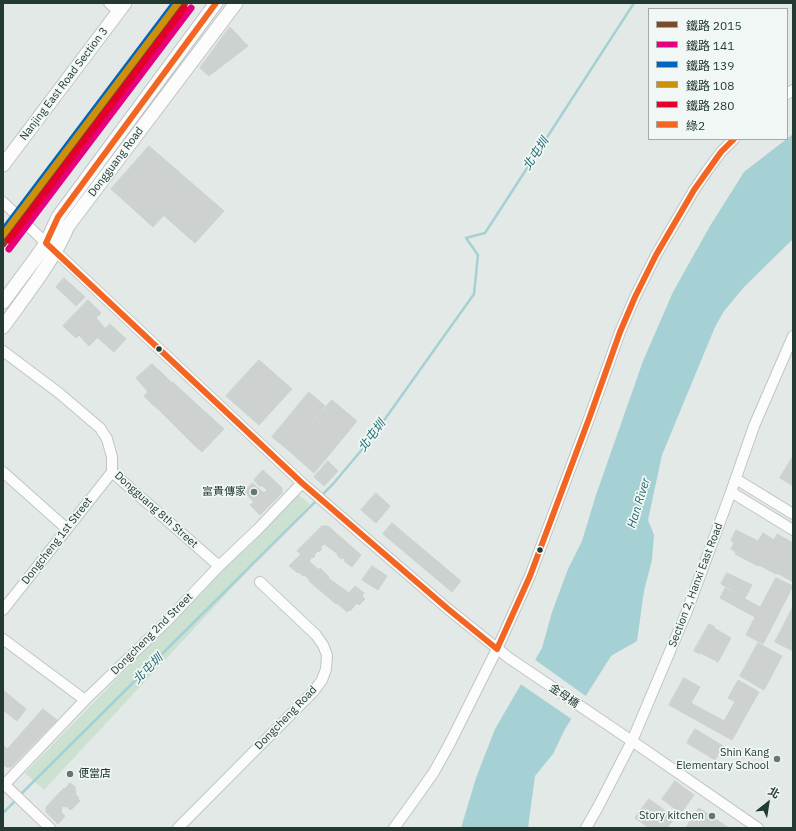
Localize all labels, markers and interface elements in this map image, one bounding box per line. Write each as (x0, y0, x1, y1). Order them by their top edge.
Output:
legend (648, 8, 788, 140)
text: 鐵路 2015 (686, 18, 742, 33)
street label: Nanjing East Road Section 3 (17, 25, 111, 143)
text: 鐵路 141 (686, 38, 734, 53)
text: 鐵路 139 (686, 58, 734, 73)
text: 鐵路 108 (686, 78, 734, 93)
text: 鐵路 280 (686, 98, 734, 113)
text: 綠2 (686, 118, 705, 133)
street label: Dongguang Road (86, 125, 146, 199)
water label: 北屯圳 (520, 135, 552, 173)
unlabelled marker (154, 344, 164, 354)
water label: 北屯圳 (355, 417, 389, 455)
street label: Dongguang 8th Street (112, 469, 200, 551)
water label: Han River (625, 476, 653, 530)
place label: 富貴傳家 (202, 485, 246, 499)
marker: 富貴傳家 (249, 487, 259, 497)
street label: Dongcheng 1st Street (19, 495, 95, 587)
street label: Section 2, Hanxi East Road (666, 521, 726, 649)
unlabelled marker (535, 545, 545, 555)
street label: Dongcheng 2nd Street (108, 590, 196, 678)
water label: 北屯圳 (130, 651, 166, 687)
street label: 金母橋 (547, 681, 581, 711)
street label: Dongcheng Road (252, 683, 320, 753)
place label: Shin Kang Elementary School (676, 746, 769, 772)
marker: Shin Kang Elementary School (772, 754, 782, 764)
place label: 便當店 (78, 767, 111, 781)
marker: 便當店 (65, 769, 75, 779)
north arrow (748, 783, 788, 823)
text: 北 (766, 784, 782, 801)
place label: Story kitchen (639, 809, 704, 823)
marker: Story kitchen (707, 811, 717, 821)

